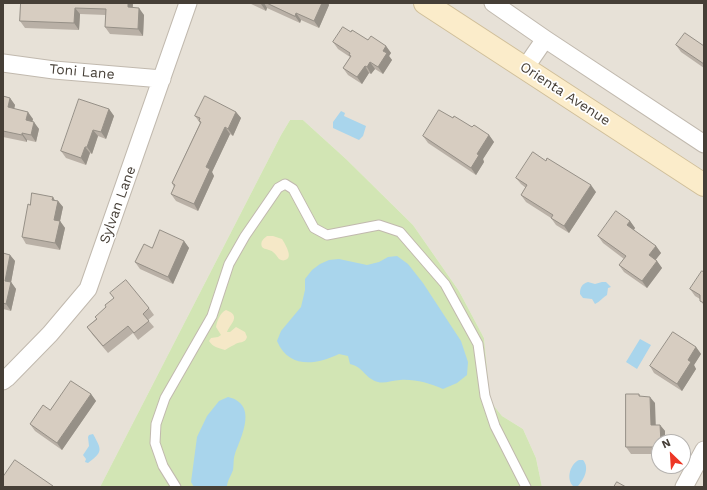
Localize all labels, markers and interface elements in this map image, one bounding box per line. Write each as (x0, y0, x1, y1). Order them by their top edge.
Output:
street label: Orienta Avenue (517, 58, 613, 130)
street label: Toni Lane (49, 61, 115, 83)
street label: Sylvan Lane (96, 164, 140, 246)
north arrow (651, 434, 691, 474)
text: N (660, 436, 673, 451)

